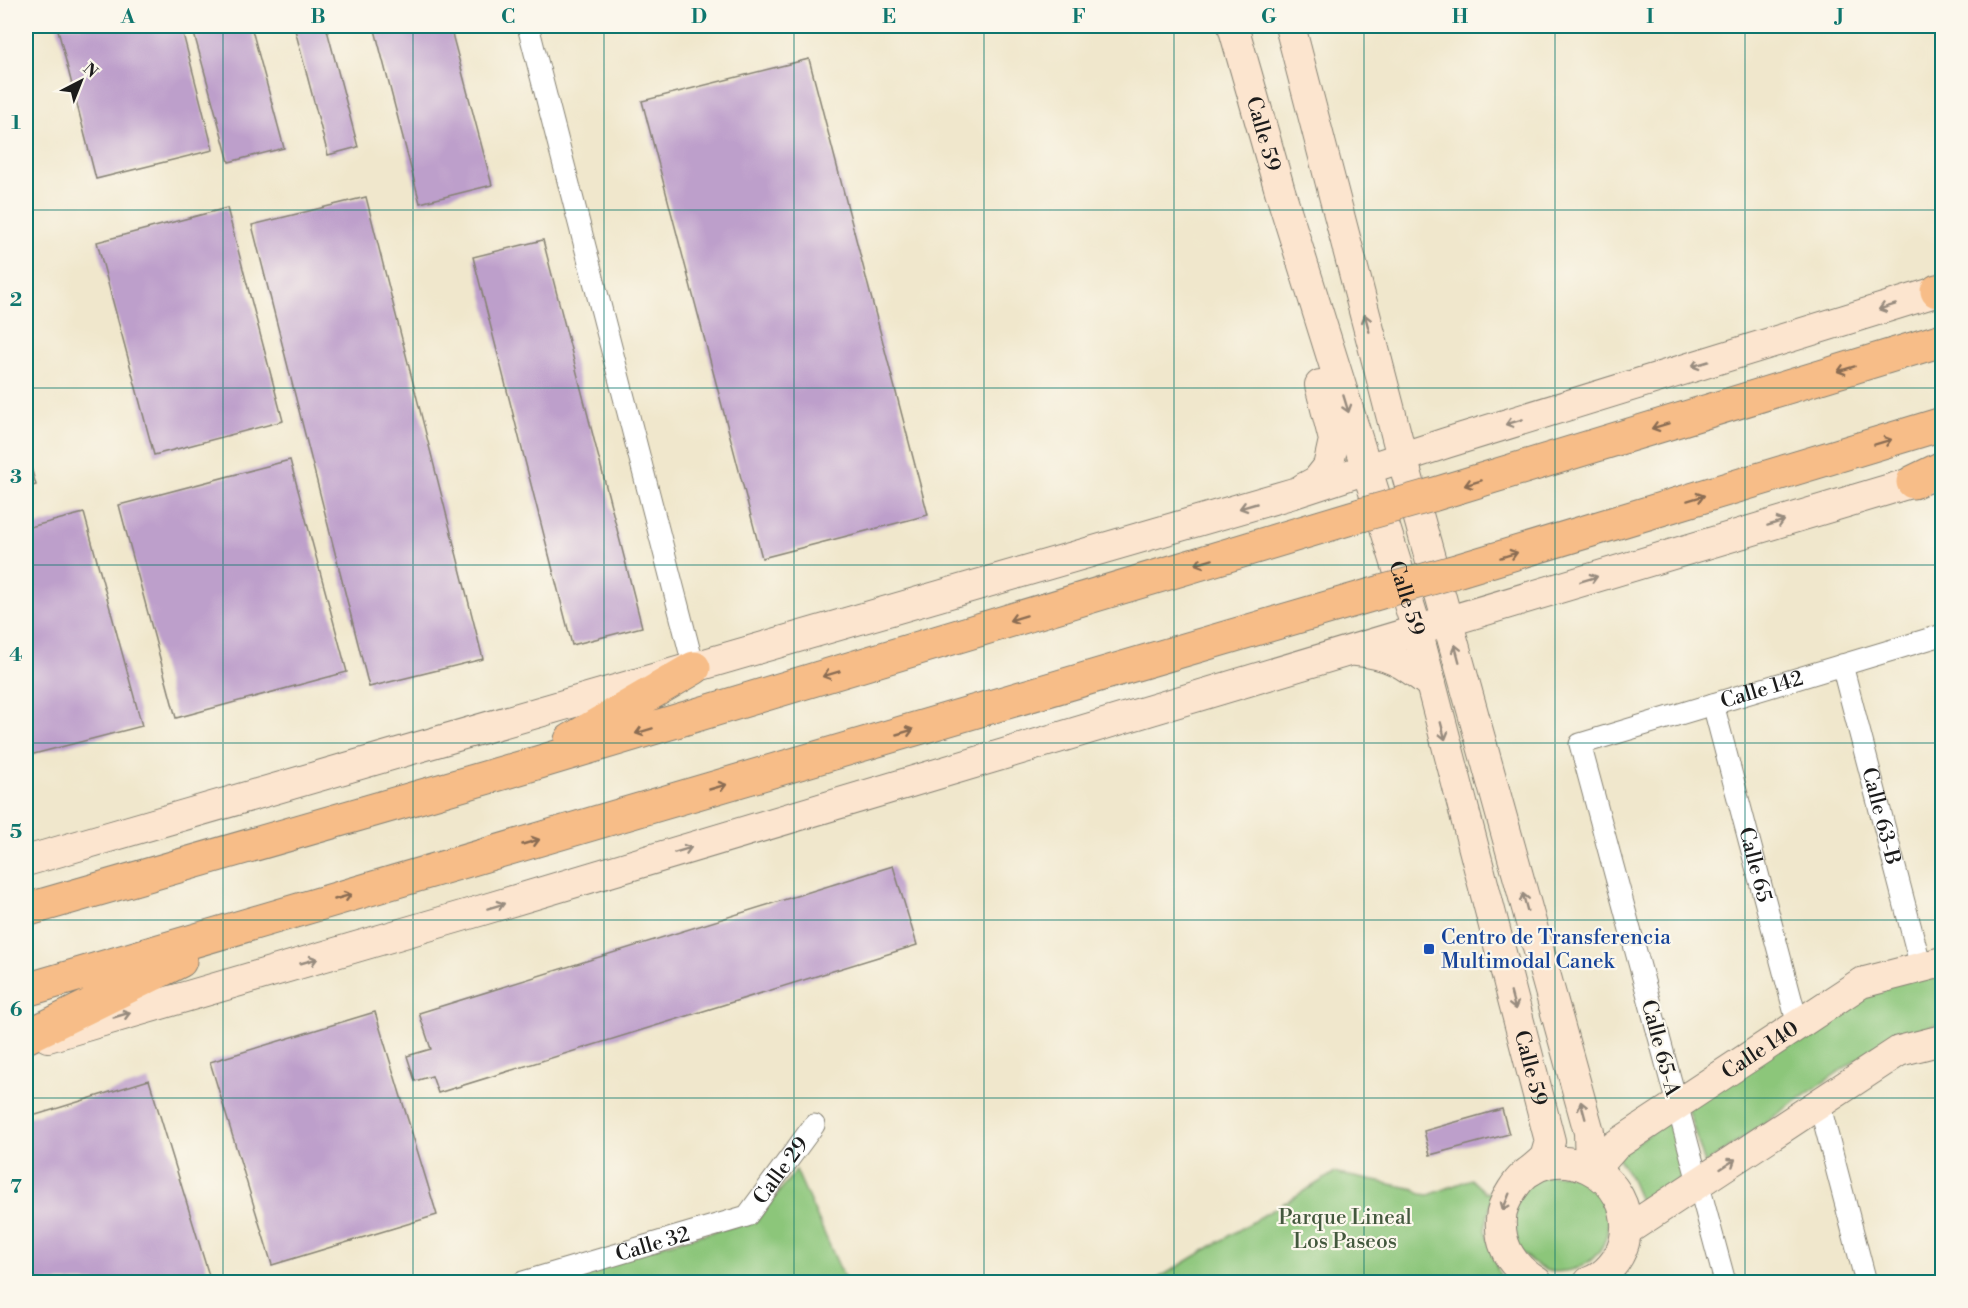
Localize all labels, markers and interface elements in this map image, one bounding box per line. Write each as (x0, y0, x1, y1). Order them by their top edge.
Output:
text: A (120, 5, 136, 30)
text: B (310, 5, 326, 30)
text: C (501, 5, 515, 30)
text: D (691, 5, 707, 30)
text: E (882, 5, 896, 30)
text: F (1072, 5, 1086, 30)
text: G (1261, 5, 1277, 30)
text: H (1452, 5, 1469, 30)
text: I (1646, 5, 1654, 30)
text: J (1833, 5, 1844, 30)
north arrow (51, 51, 111, 111)
text: N (79, 59, 102, 82)
street label: Calle 59 (1240, 94, 1286, 174)
text: 1 (11, 111, 21, 136)
text: 2 (10, 288, 22, 313)
one-way arrow (1878, 302, 1897, 313)
one-way arrow (1361, 314, 1373, 333)
one-way arrow (1691, 360, 1710, 371)
one-way arrow (1837, 364, 1856, 375)
one-way arrow (1341, 394, 1352, 413)
one-way arrow (1505, 417, 1524, 428)
one-way arrow (1651, 421, 1670, 432)
one-way arrow (1873, 436, 1892, 447)
text: 3 (10, 465, 22, 490)
one-way arrow (1464, 478, 1483, 489)
one-way arrow (1686, 492, 1705, 503)
one-way arrow (1239, 501, 1258, 512)
one-way arrow (1766, 517, 1785, 528)
one-way arrow (1499, 549, 1518, 560)
one-way arrow (1195, 557, 1214, 568)
street label: Calle 59 (1382, 558, 1430, 639)
one-way arrow (1579, 573, 1598, 584)
one-way arrow (1009, 613, 1028, 624)
text: 4 (9, 643, 23, 668)
one-way arrow (1451, 644, 1462, 663)
street label: Calle 142 (1718, 666, 1807, 715)
one-way arrow (822, 669, 841, 680)
one-way arrow (1438, 721, 1449, 740)
one-way arrow (635, 726, 654, 737)
one-way arrow (895, 726, 914, 737)
street label: Calle 63-B (1855, 765, 1906, 868)
one-way arrow (708, 781, 727, 792)
text: 5 (10, 820, 22, 845)
street label: Calle 65 (1732, 824, 1777, 905)
one-way arrow (521, 836, 540, 847)
one-way arrow (673, 844, 692, 855)
one-way arrow (333, 890, 352, 902)
one-way arrow (1519, 893, 1531, 912)
one-way arrow (487, 900, 506, 911)
place label: Centro de Transferencia Multimodal Canek (1441, 925, 1671, 975)
marker: Centro de Transferencia Multimodal Canek (1422, 942, 1436, 956)
one-way arrow (299, 955, 318, 966)
one-way arrow (1508, 991, 1520, 1010)
street label: Calle 65-A (1635, 997, 1686, 1100)
text: 6 (10, 998, 23, 1023)
one-way arrow (112, 1009, 131, 1020)
street label: Calle 140 (1717, 1016, 1804, 1085)
street label: Calle 59 (1508, 1028, 1552, 1109)
one-way arrow (1577, 1101, 1588, 1120)
street label: Calle 29 (748, 1132, 815, 1210)
one-way arrow (1719, 1158, 1736, 1170)
text: 7 (10, 1175, 22, 1200)
one-way arrow (1500, 1192, 1511, 1210)
park label: Parque Lineal Los Paseos (1278, 1205, 1412, 1255)
street label: Calle 32 (613, 1222, 693, 1268)

